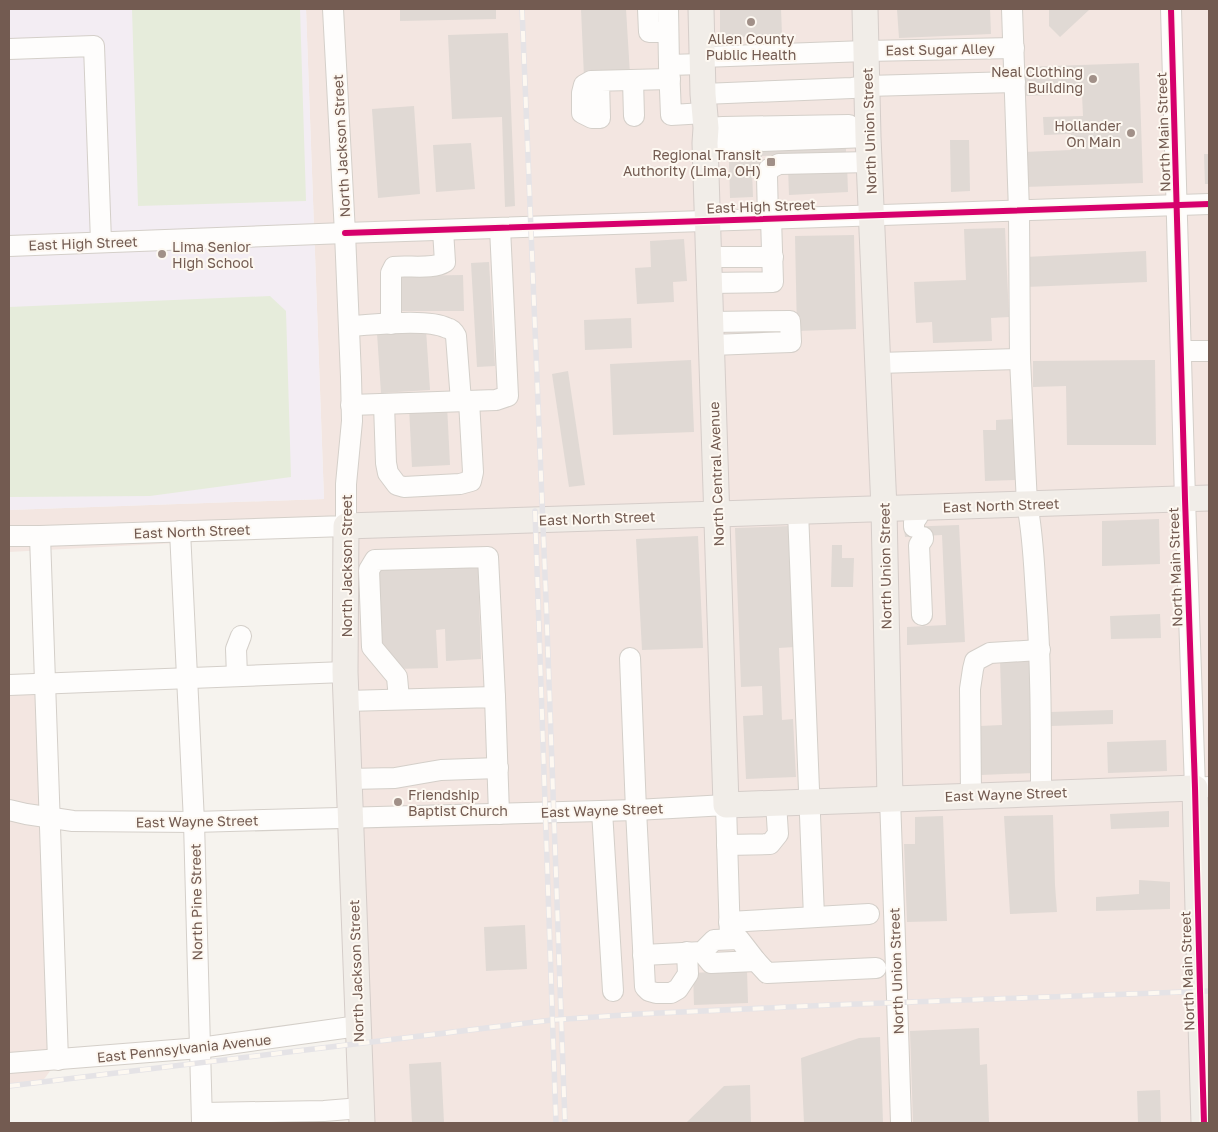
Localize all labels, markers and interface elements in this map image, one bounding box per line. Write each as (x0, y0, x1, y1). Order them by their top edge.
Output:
marker: Allen County Public Health (745, 16, 757, 28)
place label: Allen County Public Health (706, 30, 796, 63)
street label: East Sugar Alley (885, 40, 995, 58)
place label: Neal Clothing Building (991, 63, 1083, 96)
street label: North Union Street (858, 67, 880, 195)
street label: North Main Street (1152, 72, 1174, 192)
marker: Neal Clothing Building (1087, 73, 1099, 85)
street label: North Jackson Street (329, 74, 353, 218)
place label: Hollander On Main (1054, 117, 1122, 150)
marker: Hollander On Main (1125, 127, 1137, 139)
place label: Regional Transit Authority (Lima, OH) (623, 146, 761, 179)
marker: Regional Transit Authority (Lima, OH) (765, 156, 777, 168)
street label: East High Street (706, 196, 816, 216)
street label: East High Street (28, 233, 138, 253)
place label: Lima Senior High School (172, 238, 254, 271)
marker: Lima Senior High School (156, 248, 168, 260)
street label: North Central Avenue (705, 401, 727, 547)
street label: North Jackson Street (338, 494, 355, 638)
street label: East North Street (942, 494, 1060, 516)
street label: North Union Street (875, 502, 895, 630)
street label: East North Street (538, 507, 656, 529)
street label: North Main Street (1164, 507, 1186, 627)
street label: East North Street (133, 520, 251, 542)
street label: East Wayne Street (944, 783, 1068, 805)
place label: Friendship Baptist Church (408, 786, 508, 819)
marker: Friendship Baptist Church (392, 796, 404, 808)
street label: East Wayne Street (540, 799, 664, 821)
street label: East Wayne Street (135, 811, 259, 831)
street label: North Pine Street (186, 843, 206, 961)
street label: North Jackson Street (345, 899, 367, 1043)
street label: North Union Street (885, 907, 907, 1035)
street label: North Main Street (1176, 911, 1198, 1031)
street label: East Pennsylvania Avenue (96, 1030, 272, 1066)

